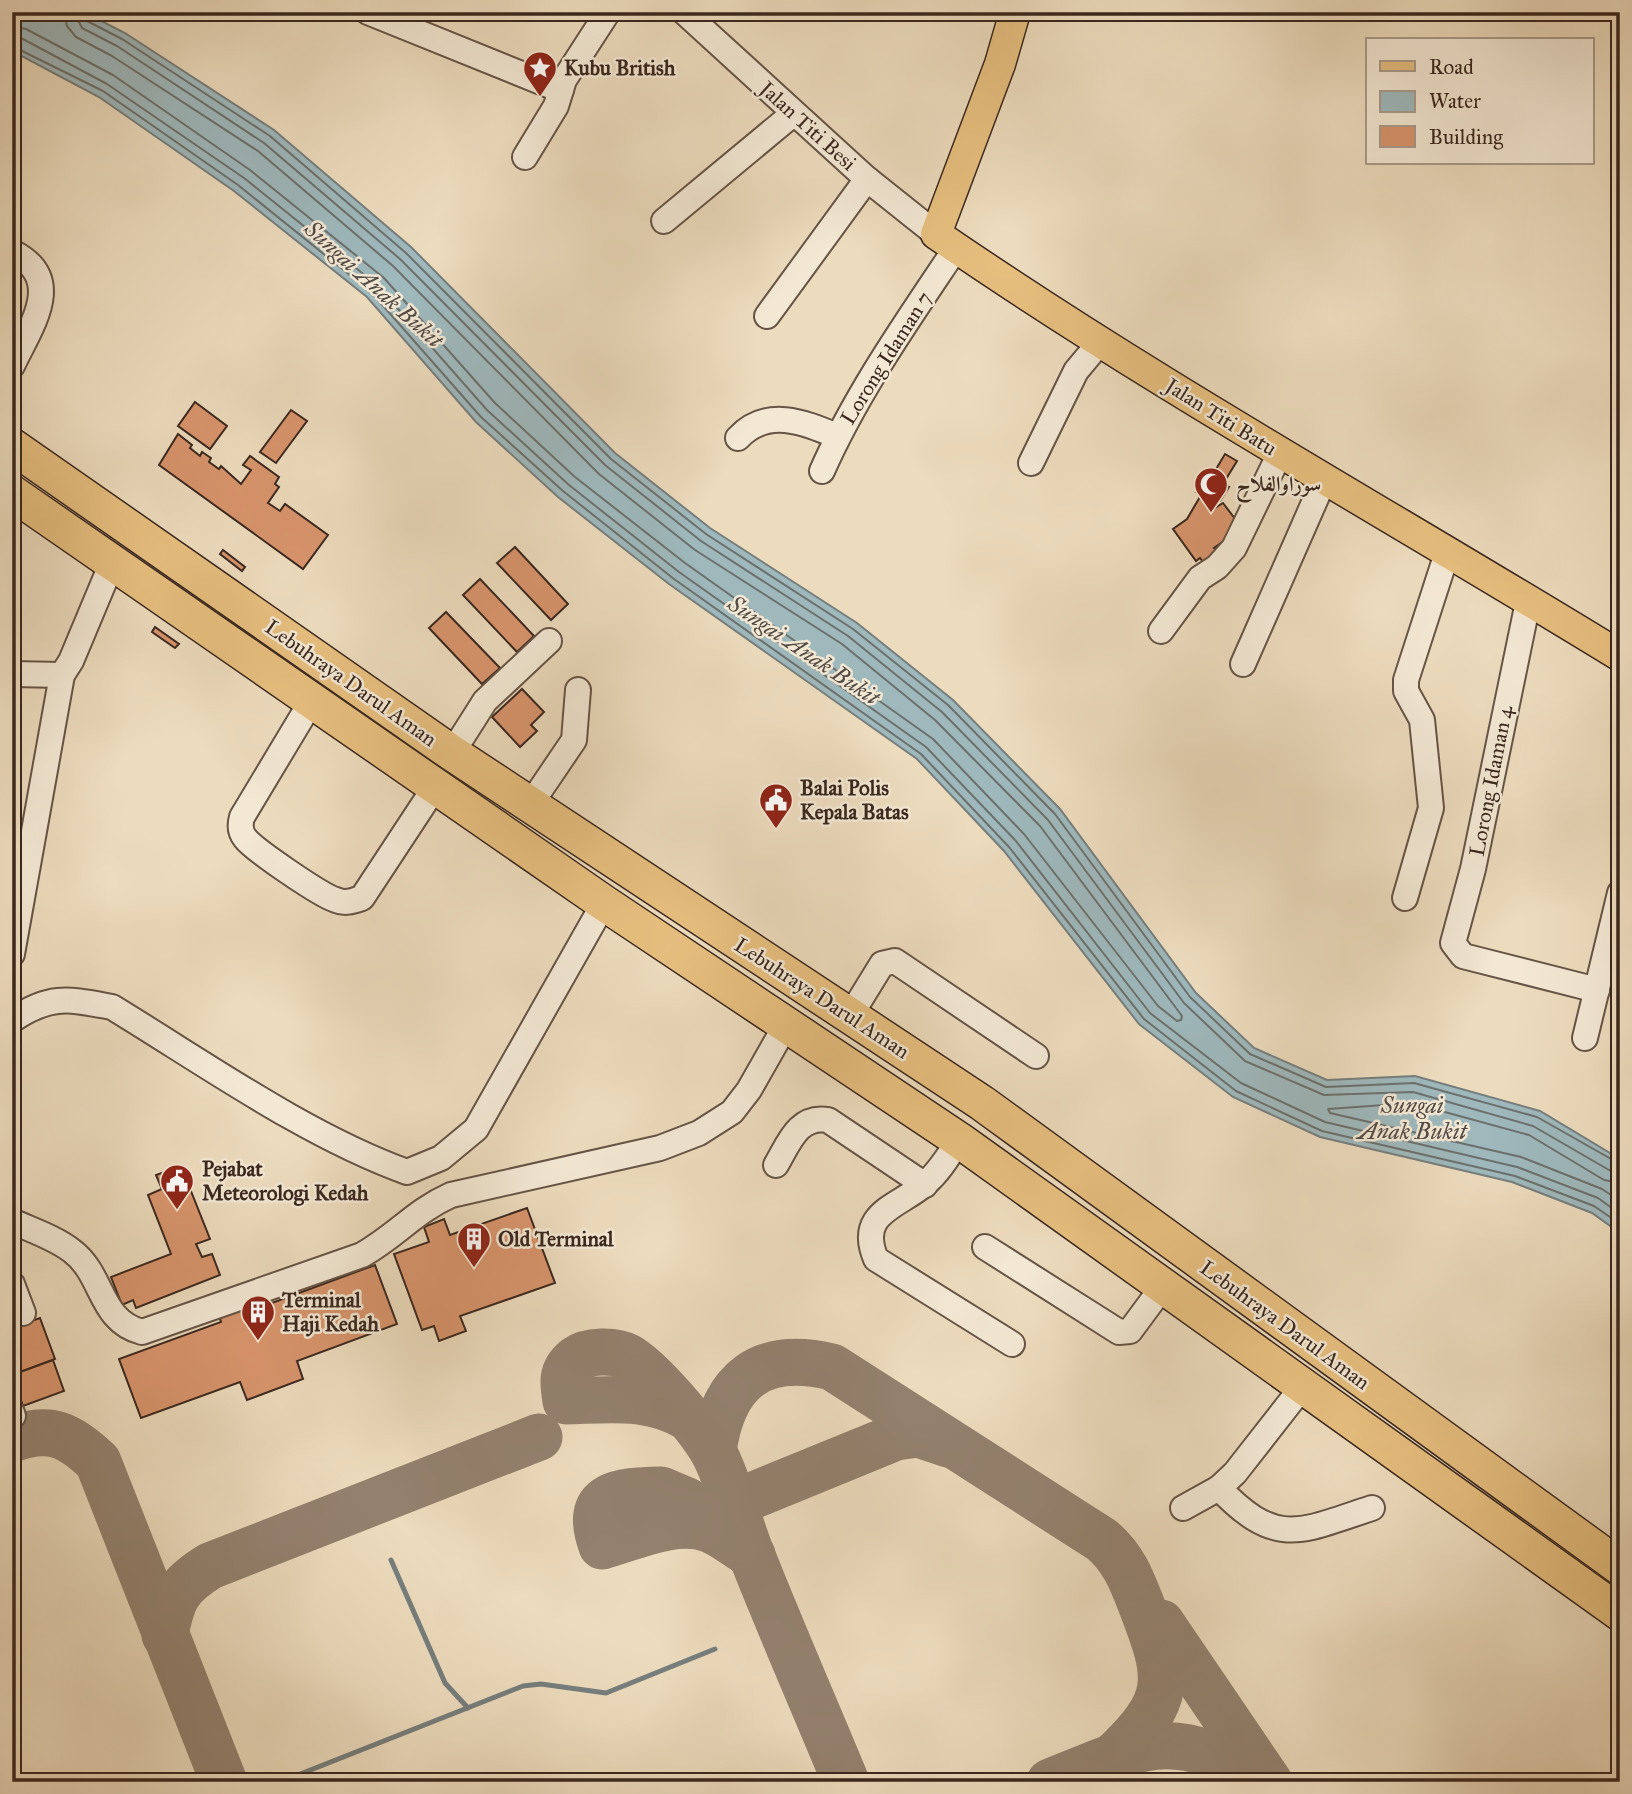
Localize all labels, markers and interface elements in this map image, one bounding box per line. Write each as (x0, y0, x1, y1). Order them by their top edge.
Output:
legend (1366, 38, 1594, 164)
place icon: Kubu British (521, 49, 559, 98)
text: Road (1429, 54, 1474, 80)
place label: Kubu British (564, 55, 676, 81)
street label: Jalan Titi Besi (753, 74, 862, 176)
text: Water (1429, 88, 1481, 114)
text: Building (1429, 124, 1503, 150)
water label: Sungai Anak Bukit (298, 214, 450, 355)
street label: Lorong Idaman 7 (835, 287, 937, 429)
street label: Jalan Titi Batu (1159, 371, 1282, 462)
mosque icon: سوراوالفلاح (1192, 465, 1230, 514)
place label: سوراوالفلاح (1236, 471, 1321, 503)
water label: Sungai Anak Bukit (722, 588, 887, 712)
street label: Lebuhraya Darul Aman (260, 614, 442, 752)
street label: Lorong Idaman 4 (1464, 702, 1519, 858)
place label: Balai Polis Kepala Batas (800, 775, 909, 825)
public building icon: Balai Polis Kepala Batas (757, 781, 795, 830)
street label: Lebuhraya Darul Aman (729, 932, 915, 1064)
water label: Sungai Anak Bukit (1355, 1091, 1468, 1145)
place label: Pejabat Meteorologi Kedah (202, 1156, 369, 1206)
public building icon: Pejabat Meteorologi Kedah (158, 1162, 196, 1211)
building icon: Old Terminal (455, 1220, 493, 1269)
place label: Old Terminal (498, 1226, 615, 1252)
street label: Lebuhraya Darul Aman (1195, 1255, 1375, 1395)
place label: Terminal Haji Kedah (281, 1287, 379, 1337)
building icon: Terminal Haji Kedah (239, 1293, 277, 1342)

